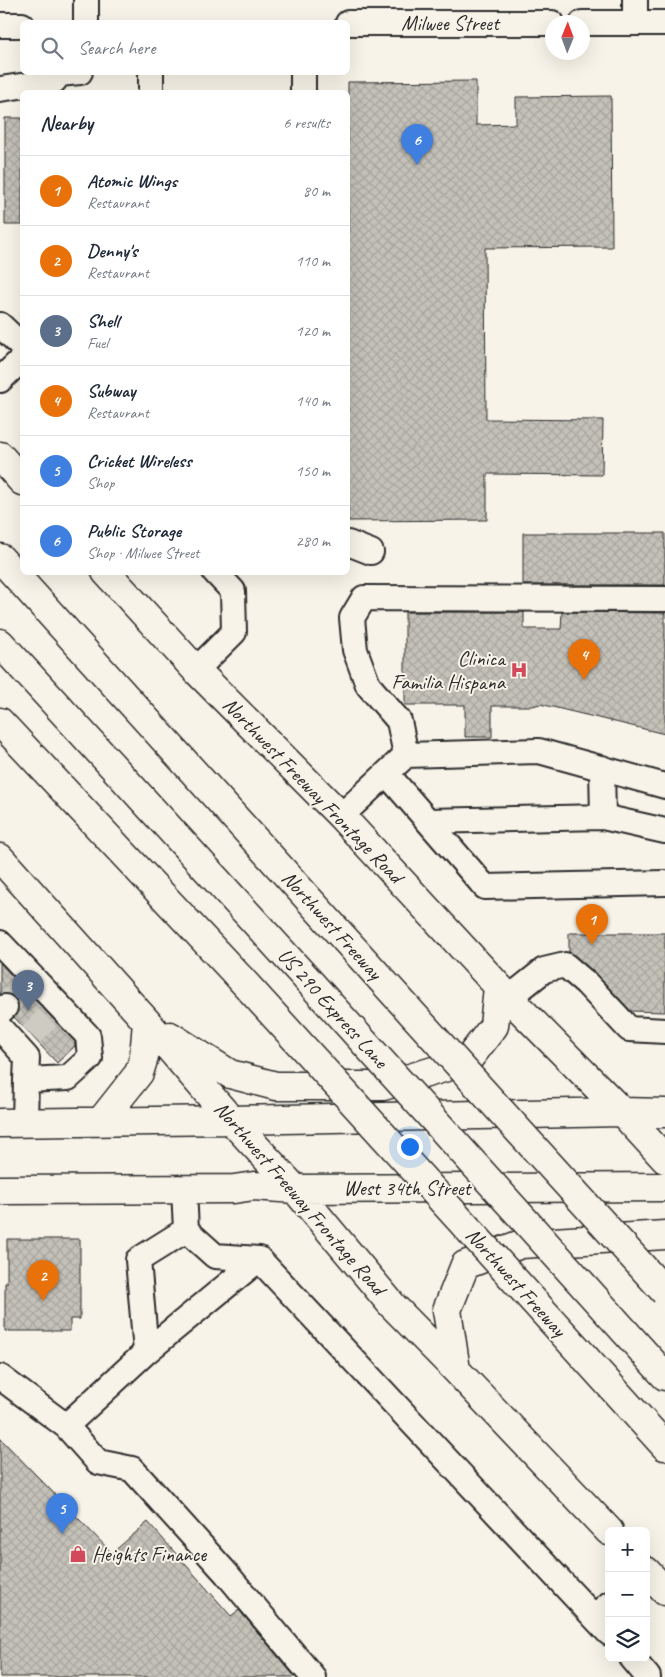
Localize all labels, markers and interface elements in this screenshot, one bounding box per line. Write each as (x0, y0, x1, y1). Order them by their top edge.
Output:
street label: Milwee Street (401, 10, 501, 36)
north arrow (545, 15, 590, 60)
search box (20, 20, 350, 75)
icon: search (38, 34, 66, 62)
text: Search here (78, 36, 155, 60)
text: Nearby (40, 110, 93, 136)
text: 6 results (283, 113, 330, 133)
pin: 6 (401, 124, 433, 165)
text: Atomic Wings (87, 169, 177, 193)
text: 1 (52, 181, 60, 201)
text: 80 m (303, 181, 330, 201)
text: Restaurant (87, 193, 149, 213)
text: Denny's (87, 239, 137, 263)
text: 2 (52, 251, 60, 271)
text: 110 m (296, 251, 330, 271)
text: Restaurant (87, 263, 149, 283)
text: Shell (87, 309, 119, 333)
text: 3 (52, 321, 60, 341)
text: 120 m (296, 321, 330, 341)
text: Fuel (87, 333, 108, 353)
text: Subway (87, 379, 135, 403)
text: 4 (52, 391, 60, 411)
text: 140 m (296, 391, 330, 411)
text: Restaurant (87, 403, 149, 423)
text: Cricket Wireless (87, 449, 192, 473)
text: 5 (53, 461, 59, 481)
text: 150 m (296, 461, 330, 481)
text: Shop (87, 473, 114, 493)
text: Public Storage (87, 519, 181, 543)
text: 6 (52, 531, 60, 551)
text: 280 m (296, 531, 330, 551)
text: Shop · Milwee Street (87, 543, 199, 563)
pin: 4 (568, 639, 600, 680)
place label: Clinica Familia Hispana (391, 645, 507, 695)
hospital icon: Clinica Familia Hispana (509, 660, 529, 680)
street label: Northwest Freeway Frontage Road (217, 692, 411, 891)
street label: Northwest Freeway (276, 865, 389, 986)
pin: 1 (576, 904, 608, 945)
street label: US 290 Express Lane (272, 943, 395, 1074)
pin: 3 (12, 970, 44, 1011)
street label: Northwest Freeway Frontage Road (209, 1096, 394, 1303)
your location (397, 1134, 423, 1160)
street label: West 34th Street (343, 1175, 473, 1201)
street label: Northwest Freeway (460, 1222, 573, 1343)
pin: 2 (27, 1260, 59, 1301)
pin: 5 (46, 1493, 78, 1534)
map controls (605, 1527, 650, 1662)
button: + (605, 1527, 650, 1572)
place label: Heights Finance (92, 1541, 207, 1567)
shop icon: Heights Finance (68, 1544, 88, 1564)
button: − (605, 1572, 650, 1617)
button: layers (605, 1617, 650, 1662)

